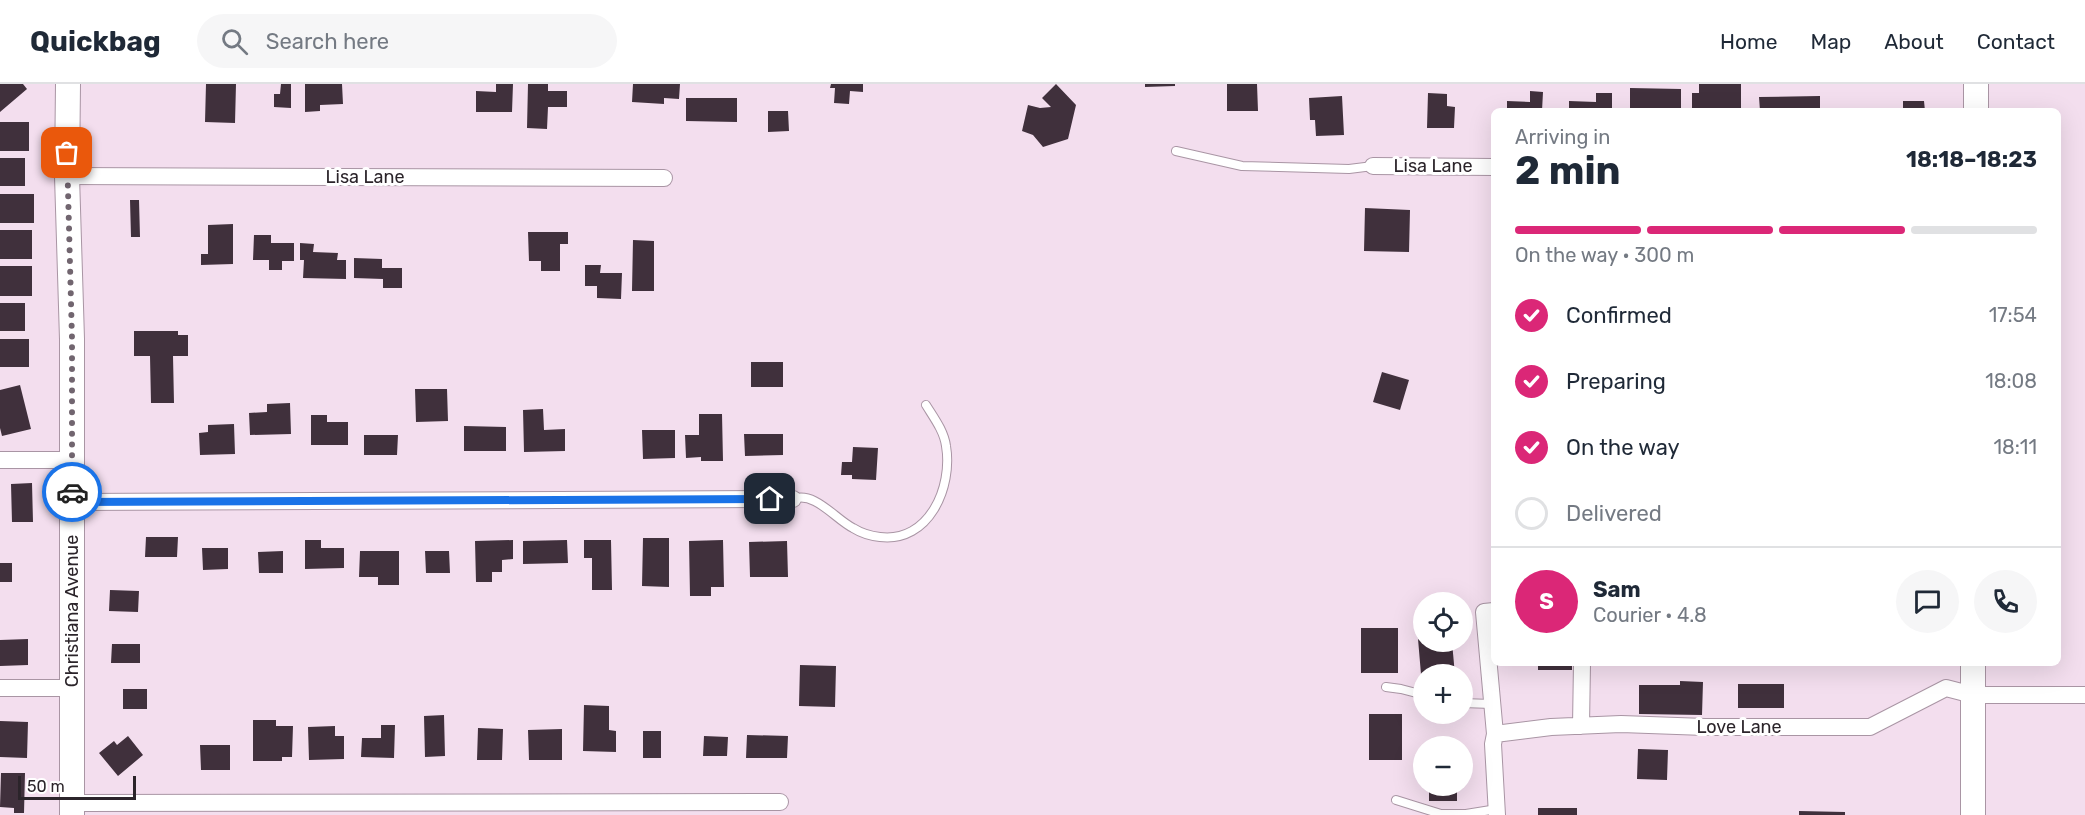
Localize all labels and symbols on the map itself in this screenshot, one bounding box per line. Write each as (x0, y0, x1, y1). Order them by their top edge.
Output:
pin (41, 127, 92, 178)
street label: Lisa Lane (1393, 155, 1473, 177)
street label: Lisa Lane (325, 166, 405, 188)
courier (42, 462, 102, 522)
pin (744, 473, 795, 524)
street label: Christiana Avenue (61, 535, 83, 687)
street label: Love Lane (1696, 716, 1782, 738)
scale bar (18, 773, 136, 800)

